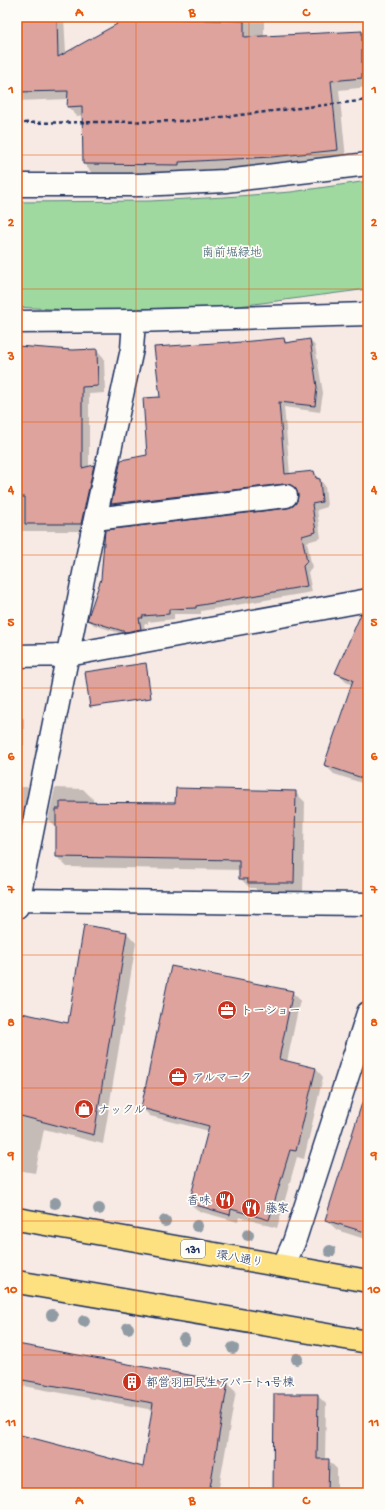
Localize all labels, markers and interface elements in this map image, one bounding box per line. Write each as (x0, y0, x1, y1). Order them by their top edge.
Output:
text: A (74, 6, 84, 21)
text: B (188, 6, 197, 21)
text: C (301, 6, 311, 21)
text: 1 (7, 83, 14, 98)
text: 1 (370, 83, 377, 98)
text: 2 (8, 216, 15, 231)
text: 2 (371, 216, 378, 231)
park label: 南前堀緑地 (202, 246, 262, 261)
text: 3 (7, 350, 15, 365)
text: 3 (370, 350, 378, 365)
text: 4 (7, 483, 15, 498)
text: 4 (370, 483, 378, 498)
text: 5 (8, 616, 15, 631)
text: 5 (371, 616, 378, 631)
text: 6 (8, 750, 15, 765)
text: 6 (371, 750, 378, 765)
text: 7 (7, 883, 16, 898)
text: 7 (370, 883, 379, 898)
office icon: トーショー (216, 999, 238, 1021)
place label: トーショー (241, 1005, 301, 1019)
text: 8 (7, 1016, 15, 1031)
text: 8 (370, 1016, 378, 1031)
office icon: アルマーク (167, 1066, 189, 1088)
place label: アルマーク (192, 1072, 252, 1086)
shop icon: ナックル (73, 1098, 95, 1120)
place label: ナックル (98, 1104, 145, 1118)
text: 9 (7, 1149, 15, 1164)
text: 9 (370, 1149, 378, 1164)
restaurant icon: 香味 (214, 1189, 236, 1211)
place label: 香味 (187, 1194, 211, 1209)
restaurant icon: 藤家 (240, 1197, 262, 1219)
place label: 藤家 (265, 1202, 289, 1217)
road number: 131 (181, 1240, 205, 1258)
street label: 環八通り (215, 1248, 265, 1271)
text: 10 (4, 1283, 18, 1298)
text: 10 (367, 1283, 381, 1298)
building icon: 都営羽田民生アパート1号棟 (121, 1371, 143, 1393)
place label: 都営羽田民生アパート1号棟 (146, 1376, 294, 1391)
text: 11 (5, 1416, 16, 1431)
text: 11 (368, 1416, 379, 1431)
text: A (74, 1494, 84, 1509)
text: B (188, 1494, 197, 1509)
text: C (301, 1494, 311, 1509)

